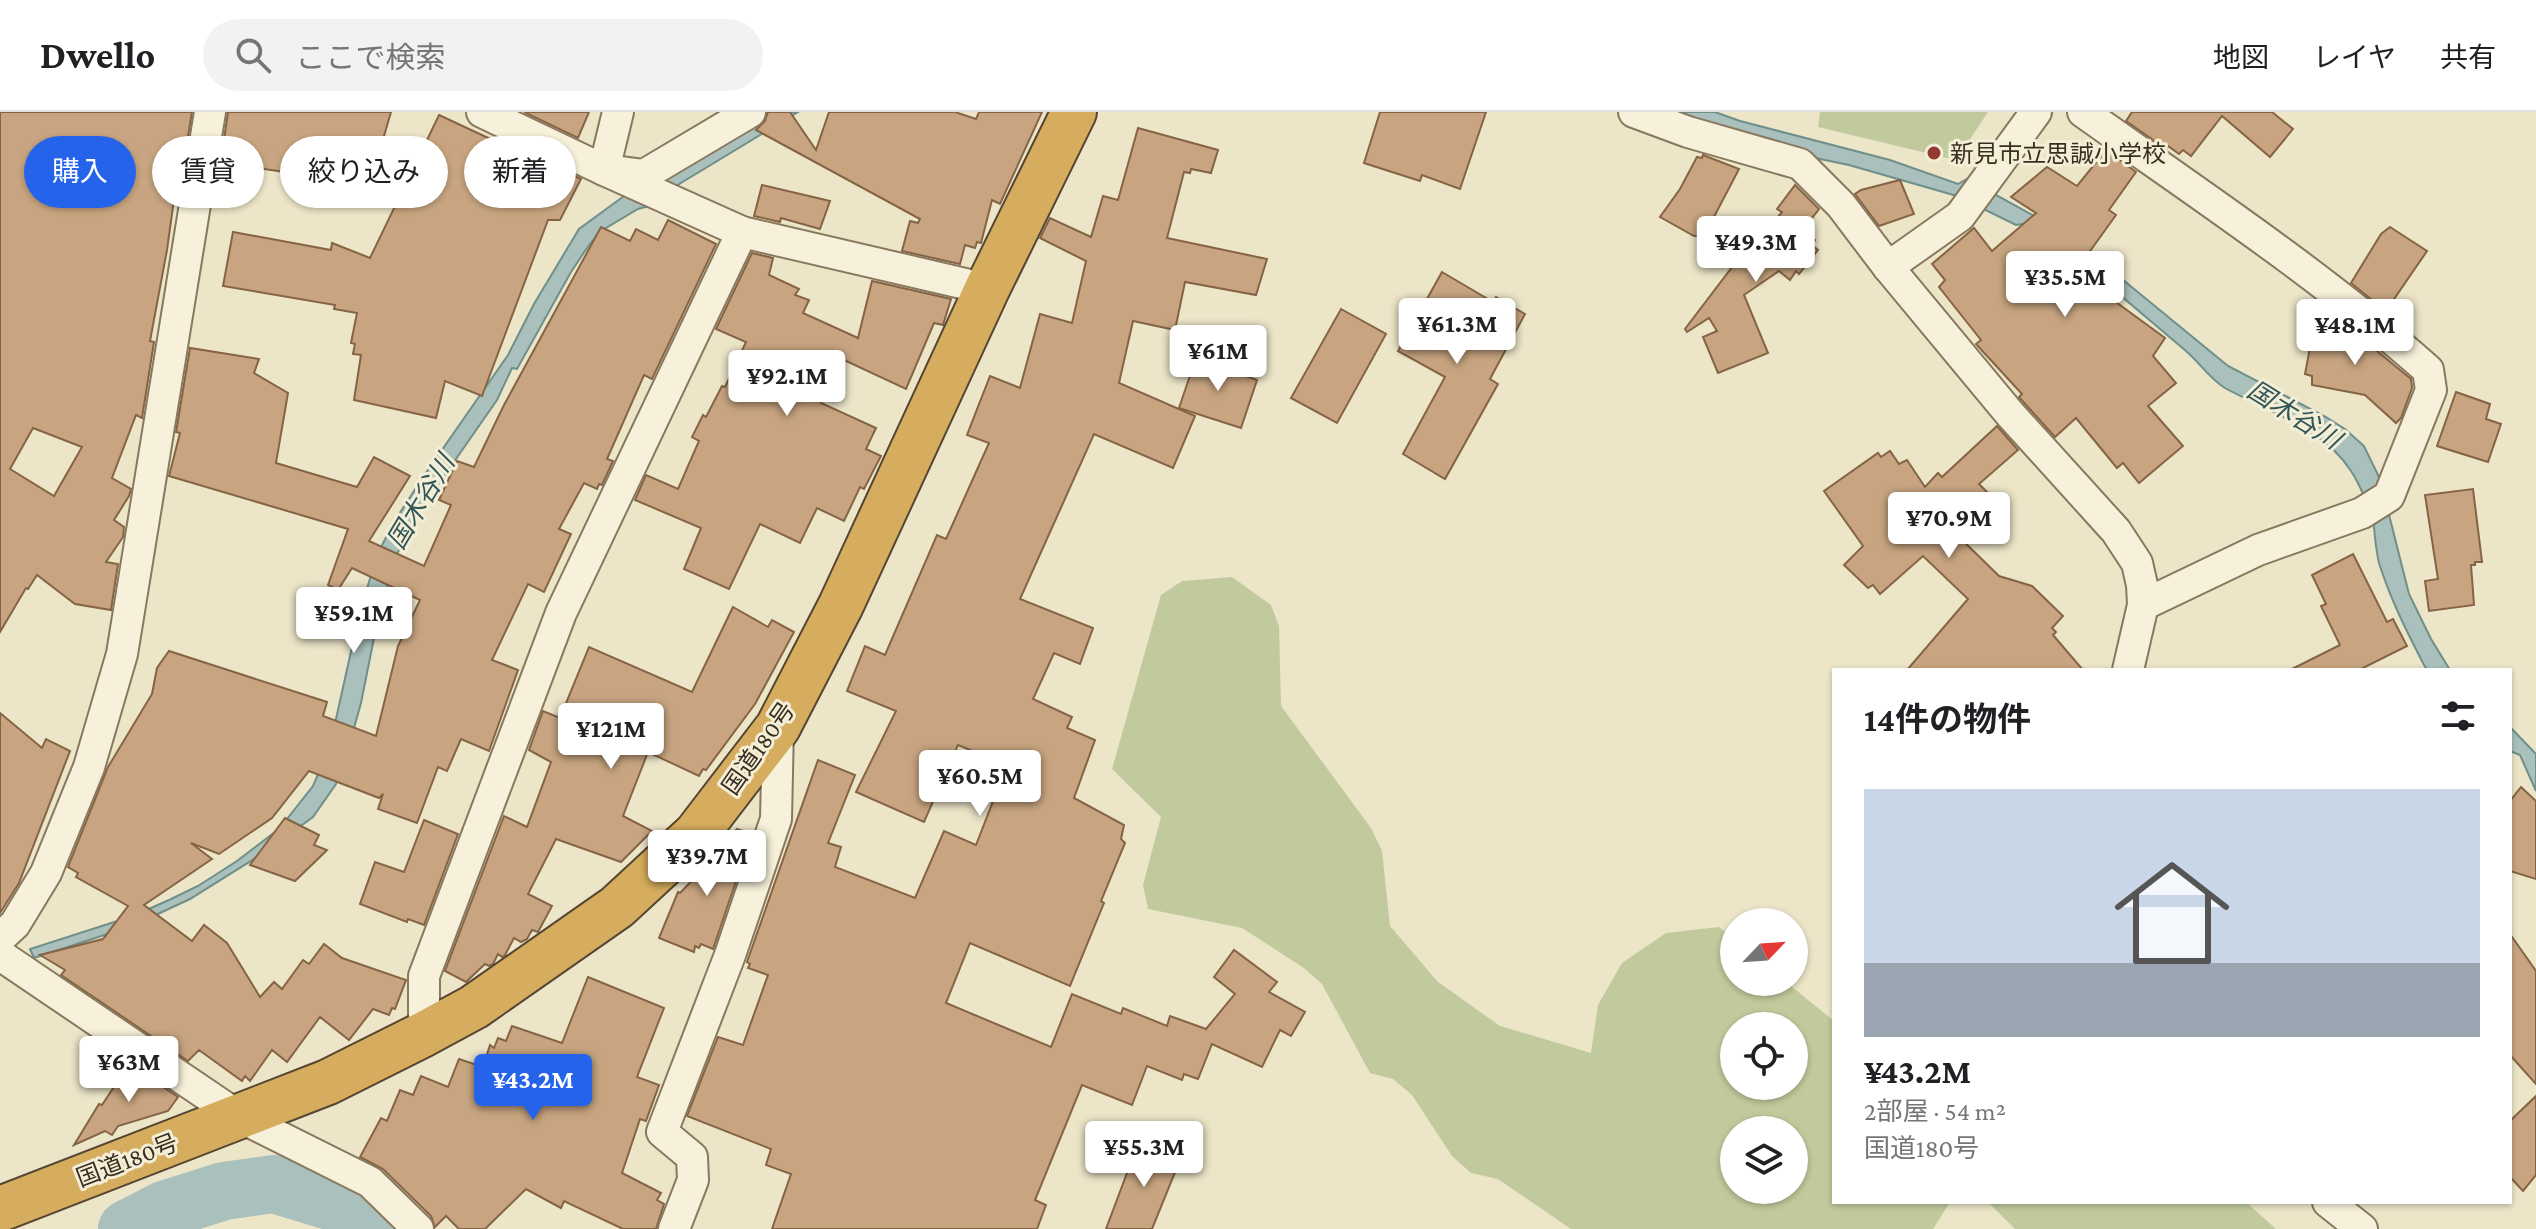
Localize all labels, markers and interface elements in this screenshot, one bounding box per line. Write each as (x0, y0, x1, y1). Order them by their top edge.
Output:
search box (203, 19, 763, 91)
icon: search (231, 33, 275, 77)
text: Dwello (40, 34, 155, 76)
text: ここで検索 (295, 41, 445, 74)
text: 地図 (2213, 42, 2269, 73)
text: レイヤ (2313, 42, 2396, 73)
text: 共有 (2440, 42, 2496, 73)
chip: 購入 (24, 136, 136, 208)
chip: 賃貸 (152, 136, 264, 208)
chip: 絞り込み (280, 136, 448, 208)
chip: 新着 (464, 136, 576, 208)
place label: 新見市立思誠小学校 (1950, 140, 2166, 167)
marker: 新見市立思誠小学校 (1925, 144, 1943, 162)
pin: ¥49.3M (1691, 216, 1821, 284)
text: ¥49.3M (1715, 227, 1797, 256)
pin: ¥35.5M (2000, 251, 2130, 319)
text: ¥35.5M (2024, 262, 2106, 291)
pin: ¥61.3M (1392, 298, 1522, 366)
pin: ¥48.1M (2290, 299, 2420, 367)
text: ¥61.3M (1417, 309, 1497, 338)
text: ¥48.1M (2314, 310, 2396, 339)
pin: ¥61M (1171, 325, 1265, 393)
text: ¥61M (1188, 336, 1248, 365)
pin: ¥92.1M (722, 350, 852, 418)
text: ¥92.1M (746, 361, 828, 390)
water label: 国木谷川 (2242, 375, 2348, 456)
water label: 国木谷川 (382, 447, 462, 554)
pin: ¥70.9M (1884, 492, 2014, 560)
text: ¥70.9M (1906, 503, 1992, 532)
pin: ¥59.1M (289, 587, 419, 655)
text: ¥59.1M (314, 598, 394, 627)
icon: filters (2436, 694, 2480, 738)
street label: 国道180号 (716, 697, 800, 799)
text: 14件の物件 (1864, 701, 2031, 738)
pin: ¥121M (555, 703, 667, 771)
text: ¥121M (576, 714, 646, 743)
pin: ¥60.5M (915, 750, 1045, 818)
text: ¥60.5M (937, 761, 1023, 790)
pin: ¥39.7M (642, 830, 772, 898)
text: ¥39.7M (666, 841, 748, 870)
icon: home (2100, 841, 2244, 985)
north arrow (1720, 908, 1808, 996)
map controls (1720, 908, 1808, 1204)
button: locate (1720, 1012, 1808, 1100)
pin: ¥63M (82, 1036, 176, 1104)
text: ¥63M (97, 1047, 161, 1076)
text: ¥43.2M (1864, 1053, 1971, 1090)
pin: ¥43.2M (468, 1054, 598, 1122)
text: ¥43.2M (492, 1065, 574, 1094)
text: 2部屋 · 54 m² (1864, 1097, 2006, 1126)
button: layers (1720, 1116, 1808, 1204)
pin: ¥55.3M (1079, 1121, 1209, 1189)
street label: 国道180号 (72, 1128, 182, 1192)
text: ¥55.3M (1103, 1132, 1185, 1161)
text: 国道180号 (1864, 1134, 1979, 1163)

